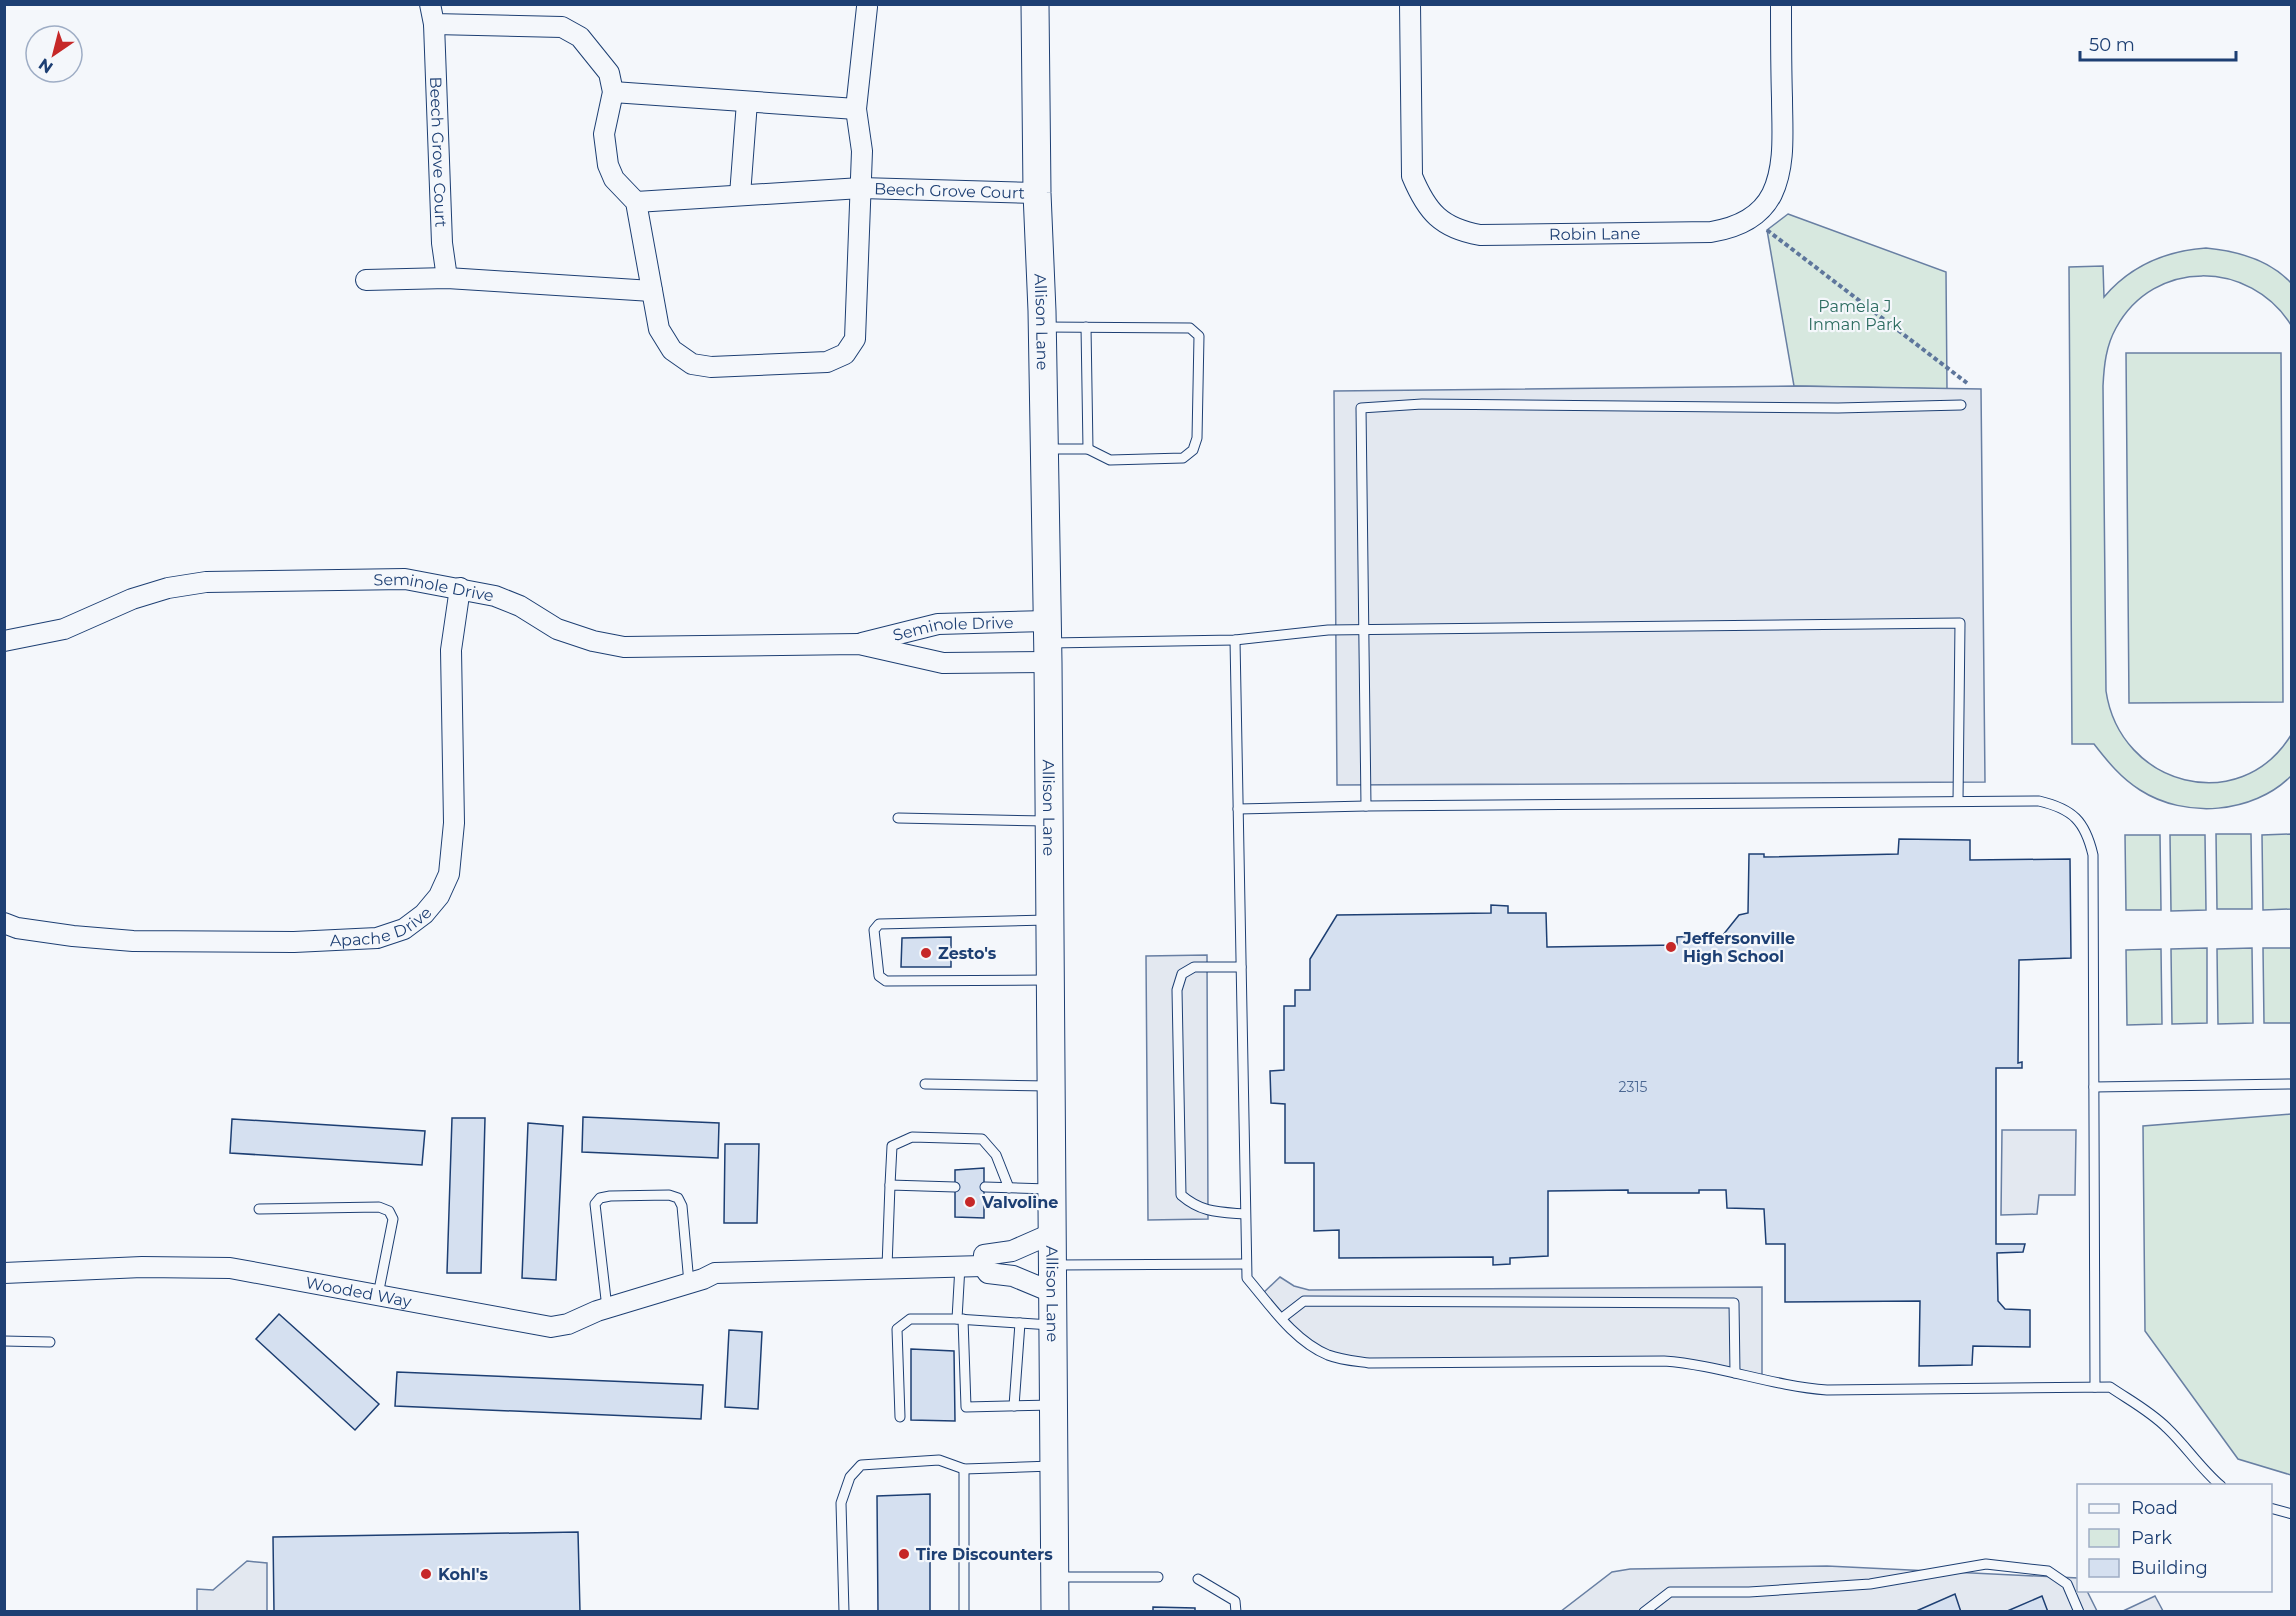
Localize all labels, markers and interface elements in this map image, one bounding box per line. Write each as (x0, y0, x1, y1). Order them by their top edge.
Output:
north arrow (24, 24, 84, 84)
scale bar (2080, 24, 2236, 62)
text: 50 m (2089, 34, 2135, 56)
text: N (35, 54, 56, 77)
street label: Beech Grove Court (426, 76, 451, 228)
street label: Beech Grove Court (874, 179, 1026, 202)
street label: Robin Lane (1549, 223, 1640, 244)
street label: Allison Lane (1031, 273, 1053, 370)
park label: Pamela J Inman Park (1808, 297, 1902, 334)
street label: Seminole Drive (373, 569, 495, 605)
street label: Seminole Drive (891, 612, 1014, 644)
street label: Allison Lane (1039, 759, 1059, 856)
street label: Apache Drive (329, 903, 435, 950)
place label: Jeffersonville High School (1682, 929, 1795, 966)
marker: Jeffersonville High School (1664, 940, 1678, 954)
place label: Zesto's (938, 944, 997, 963)
marker: Zesto's (919, 946, 933, 960)
house number: 2315 (1619, 1078, 1647, 1096)
place label: Valvoline (981, 1193, 1058, 1212)
marker: Valvoline (963, 1195, 977, 1209)
street label: Allison Lane (1043, 1245, 1063, 1342)
street label: Wooded Way (304, 1273, 414, 1311)
legend (2077, 1484, 2272, 1592)
text: Road (2131, 1497, 2178, 1519)
text: Park (2131, 1527, 2172, 1549)
place label: Tire Discounters (916, 1545, 1053, 1564)
marker: Tire Discounters (897, 1547, 911, 1561)
text: Building (2131, 1557, 2208, 1579)
place label: Kohl's (438, 1565, 489, 1584)
marker: Kohl's (419, 1567, 433, 1581)

